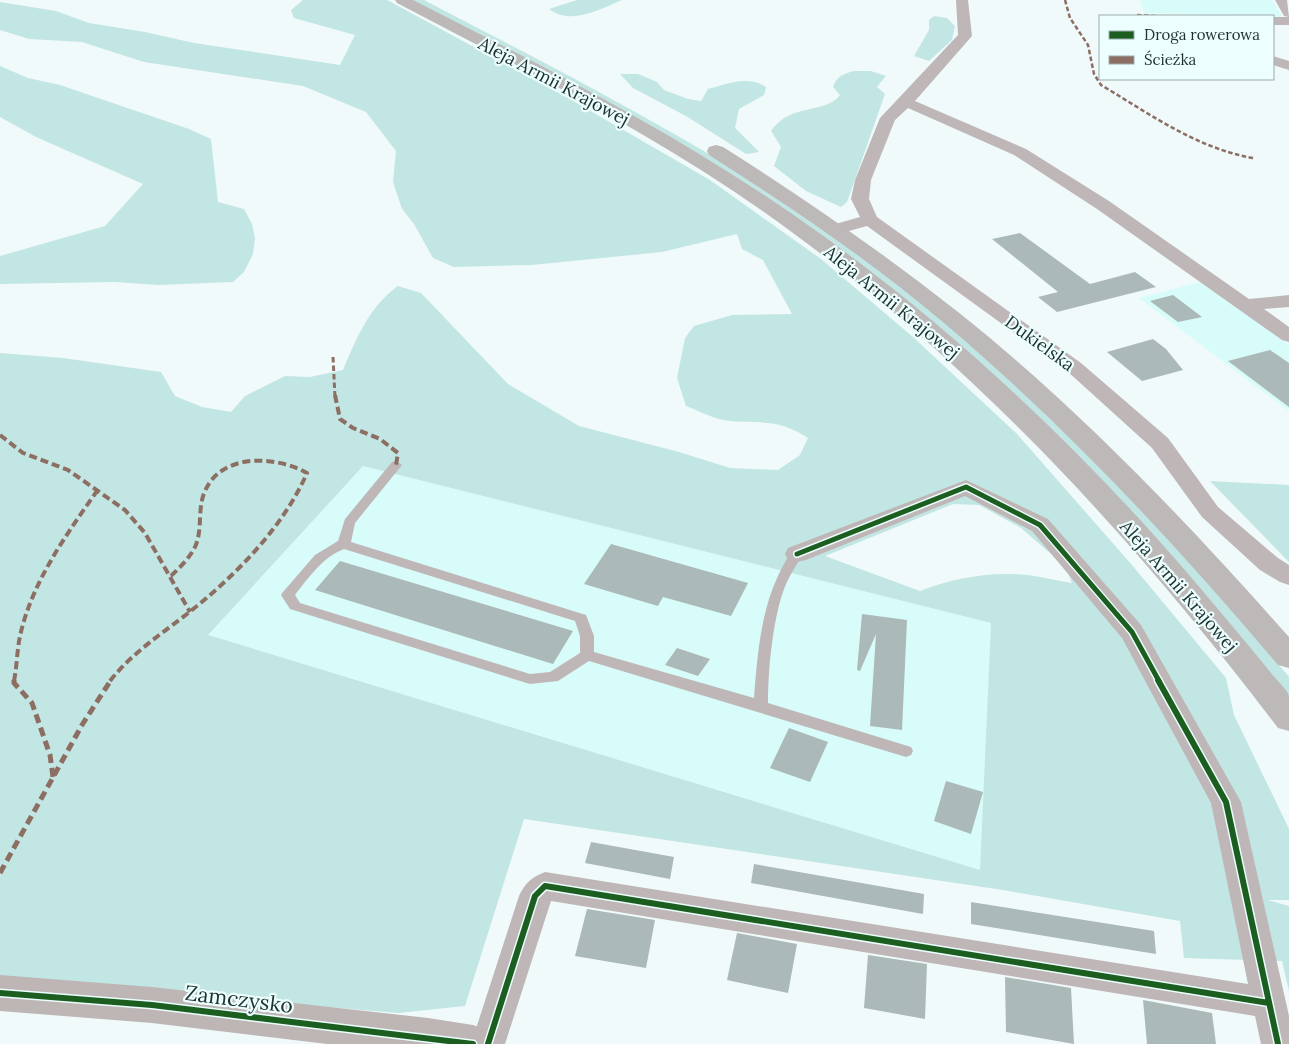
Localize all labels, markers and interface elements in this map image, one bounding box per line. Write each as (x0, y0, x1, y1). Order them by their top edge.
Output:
legend (1099, 15, 1274, 80)
text: Droga rowerowa (1144, 25, 1260, 44)
street label: Aleja Armii Krajowej (474, 31, 633, 130)
text: Ścieżka (1144, 50, 1197, 69)
street label: Aleja Armii Krajowej (819, 240, 964, 364)
street label: Dukielska (1001, 310, 1079, 376)
street label: Aleja Armii Krajowej (1115, 514, 1243, 657)
street label: Zamczysko (184, 979, 294, 1019)

